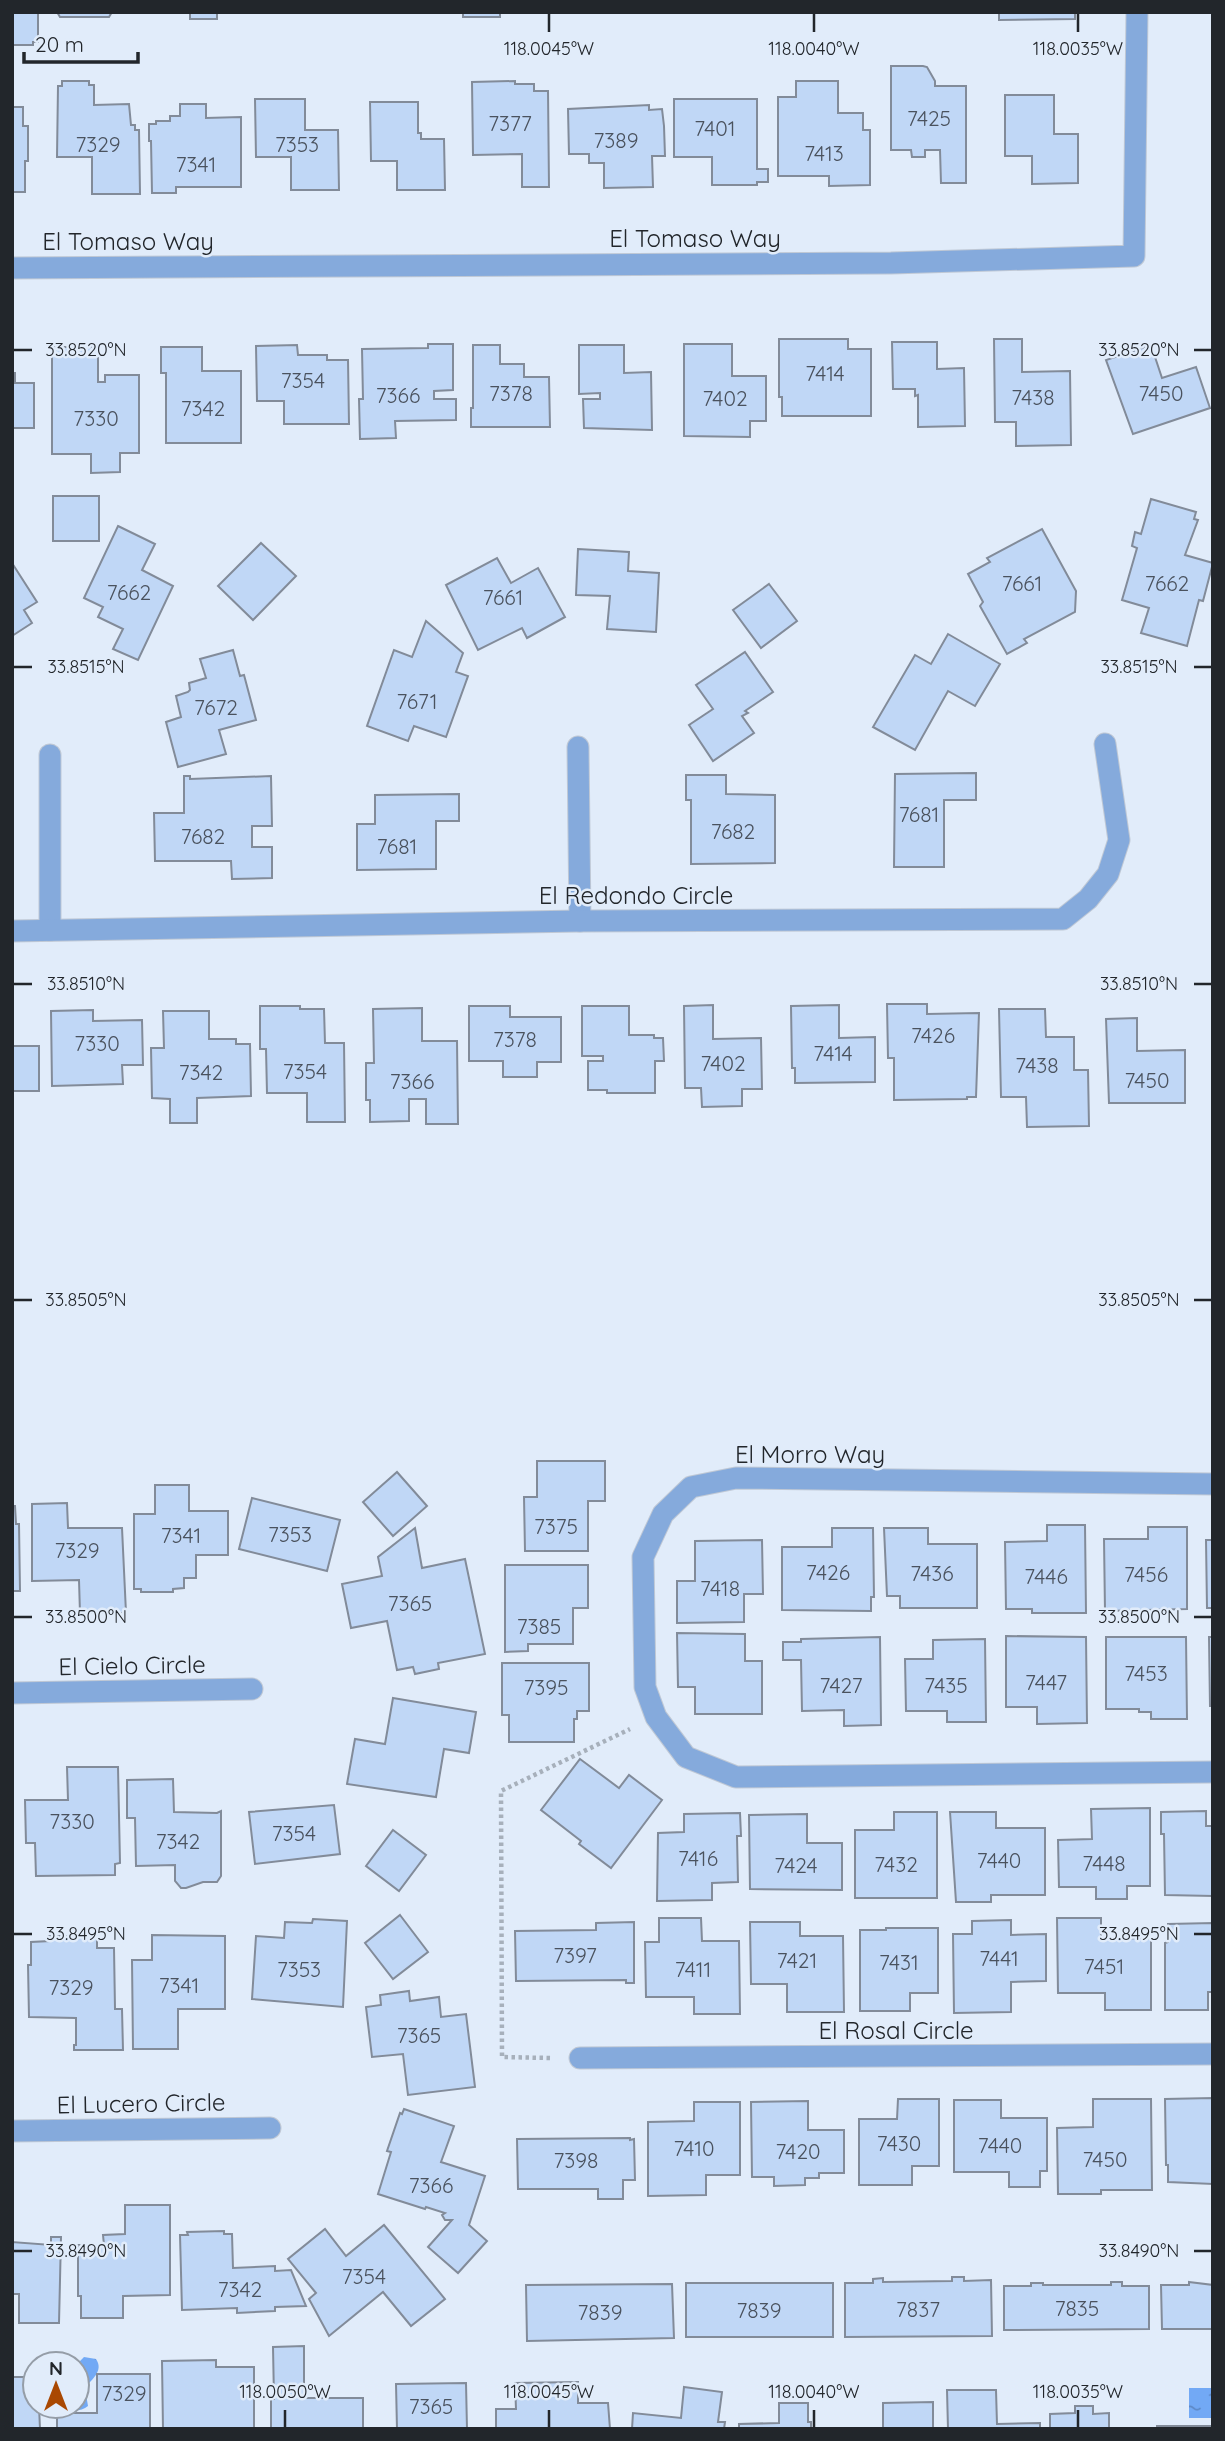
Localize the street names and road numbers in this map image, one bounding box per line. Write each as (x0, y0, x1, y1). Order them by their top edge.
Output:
street label: El Tomaso Way (609, 223, 781, 253)
street label: El Tomaso Way (42, 226, 214, 256)
street label: El Redondo Circle (539, 880, 733, 910)
street label: El Morro Way (735, 1439, 885, 1469)
street label: El Cielo Circle (58, 1649, 206, 1681)
street label: El Rosal Circle (818, 2015, 974, 2045)
street label: El Lucero Circle (56, 2087, 226, 2119)

